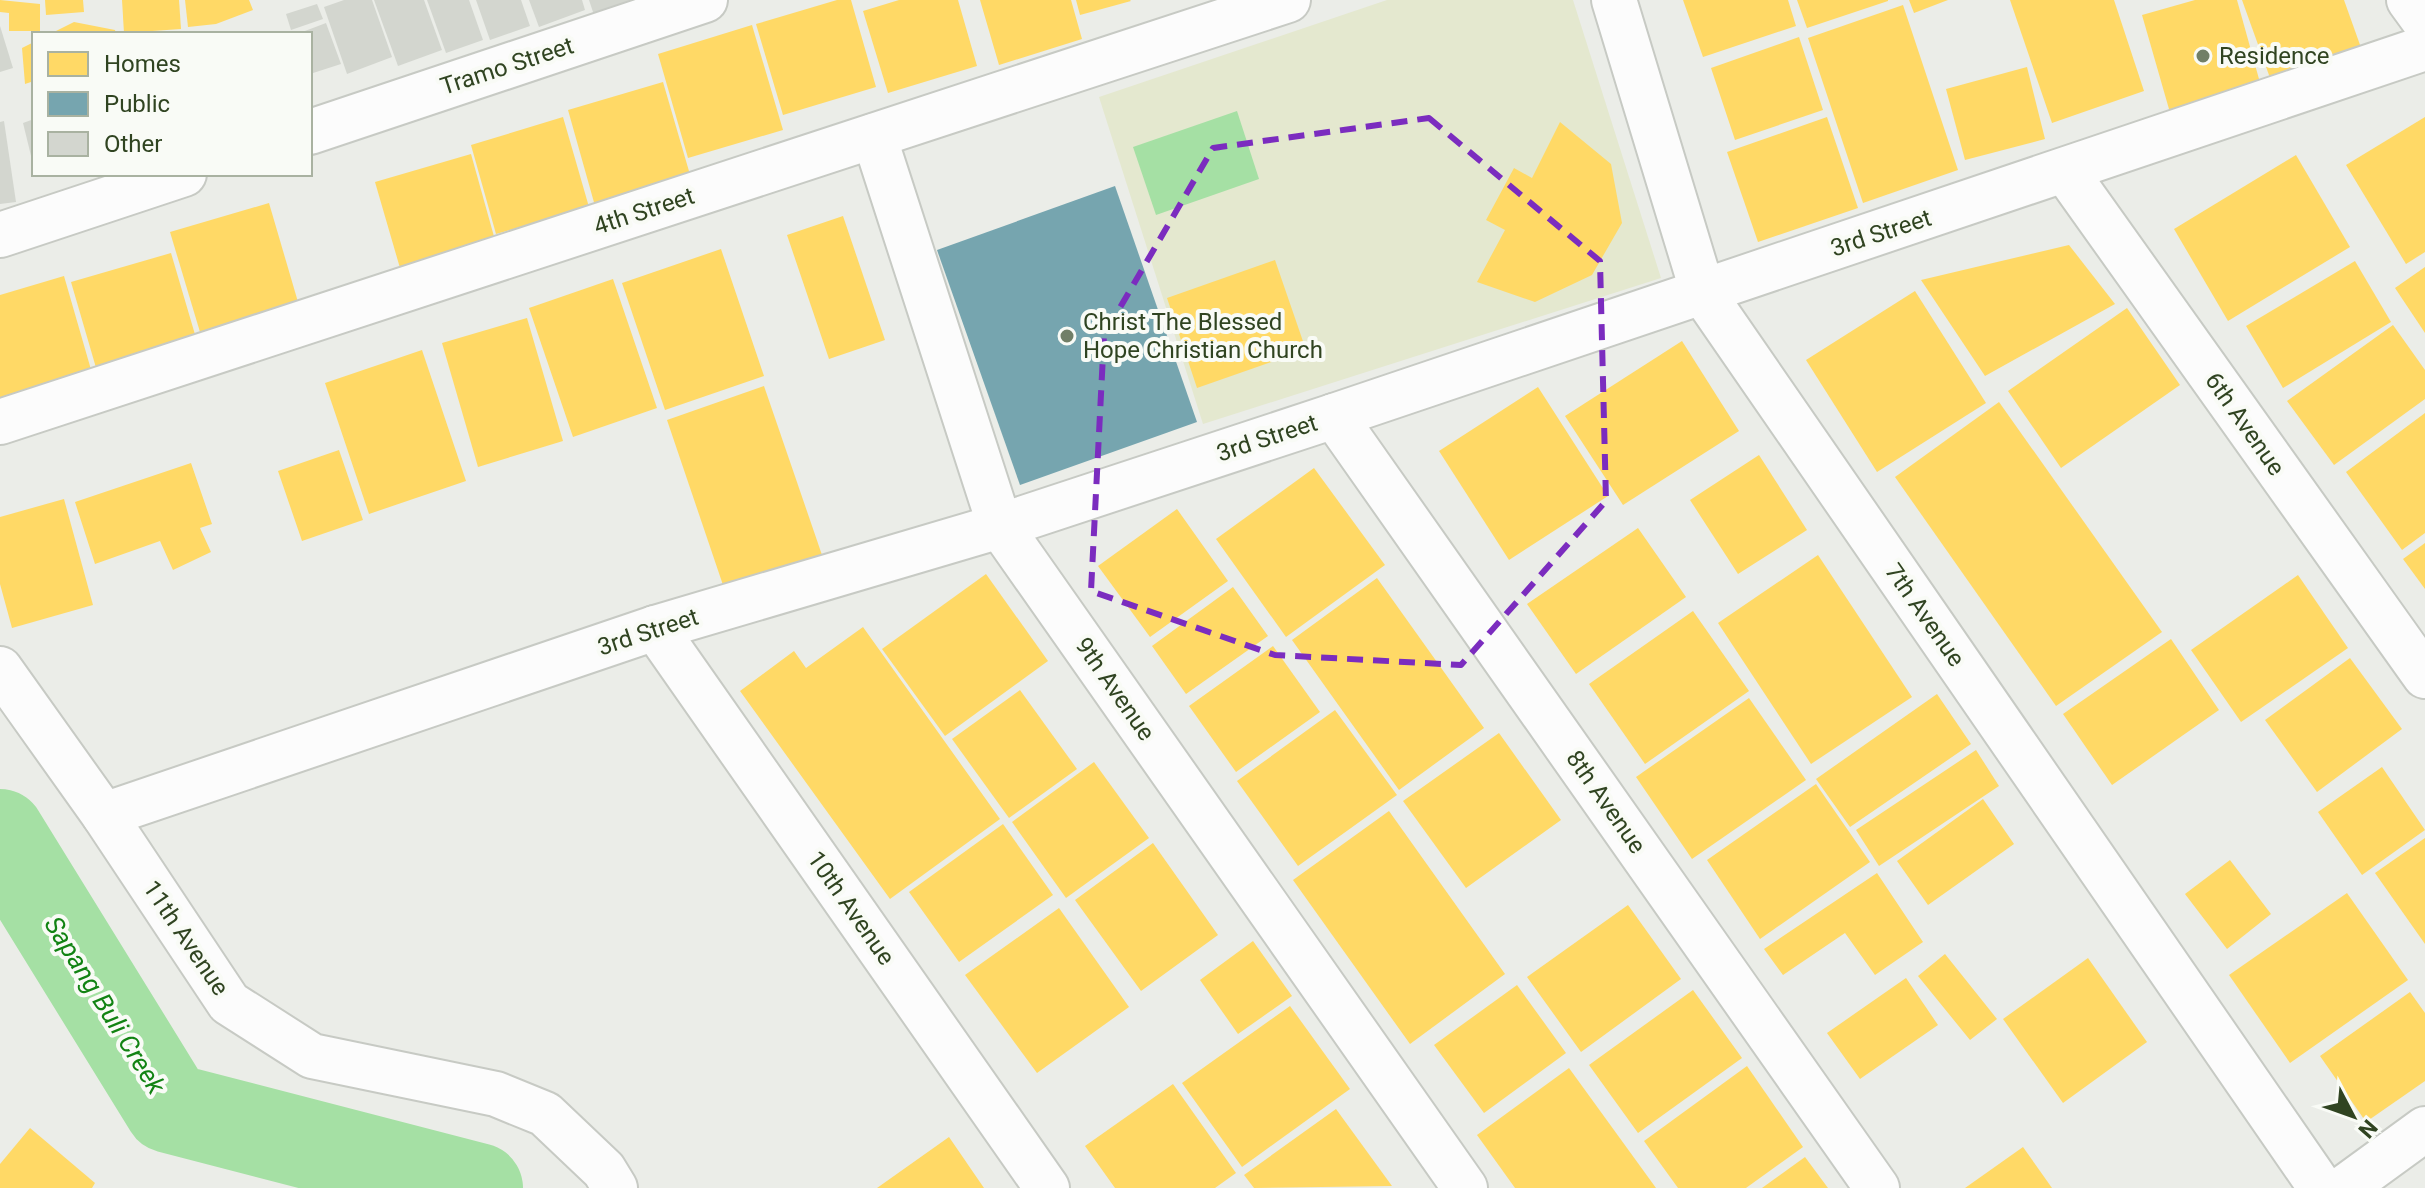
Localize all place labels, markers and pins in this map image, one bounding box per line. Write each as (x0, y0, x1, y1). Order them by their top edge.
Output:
place label: Residence (2219, 42, 2330, 70)
marker: Residence (2194, 47, 2212, 65)
place label: Christ The Blessed Hope Christian Church (1083, 308, 1323, 364)
marker: Christ The Blessed Hope Christian Church (1058, 327, 1076, 345)

